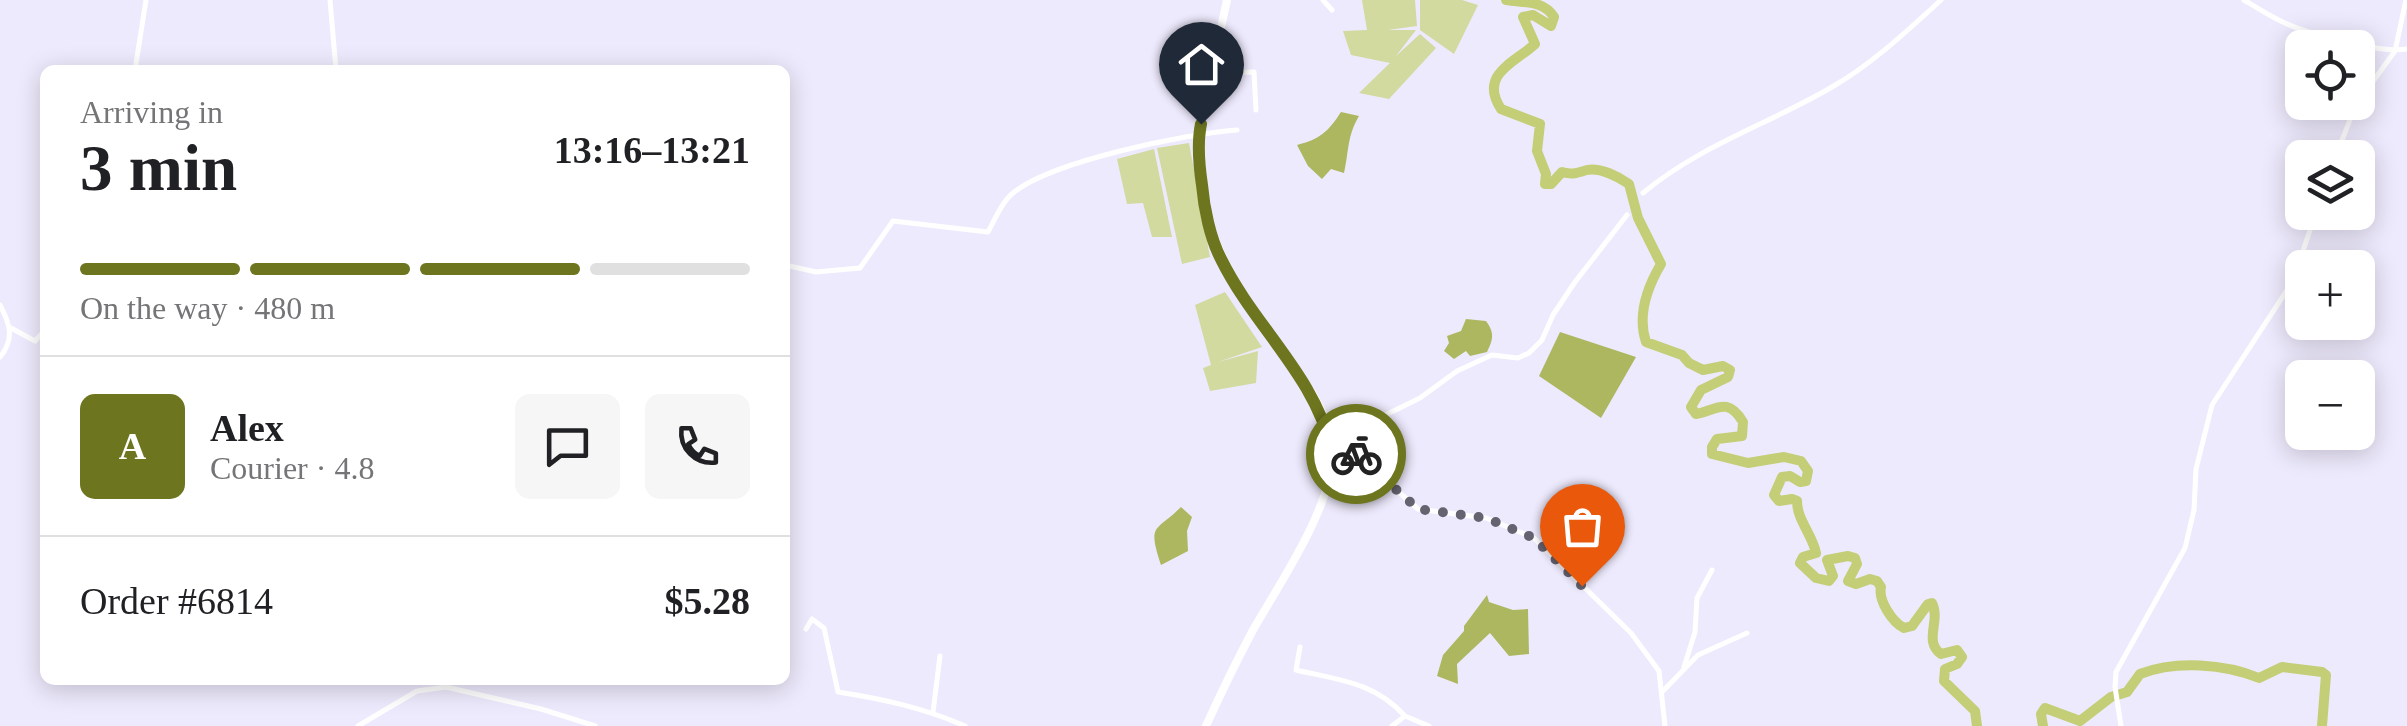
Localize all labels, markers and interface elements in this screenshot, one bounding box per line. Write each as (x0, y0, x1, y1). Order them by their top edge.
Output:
pin (1159, 22, 1244, 125)
map controls (2285, 30, 2375, 450)
button: locate (2285, 30, 2375, 120)
icon: home (1174, 37, 1229, 92)
text: Arriving in (80, 94, 223, 130)
text: 13:16–13:21 (554, 129, 750, 171)
text: 3 min (80, 132, 237, 204)
button: layers (2285, 140, 2375, 230)
button: + (2285, 250, 2375, 340)
text: On the way · 480 m (80, 290, 335, 326)
button: − (2285, 360, 2375, 450)
button: chat (515, 394, 620, 499)
button: phone (645, 394, 750, 499)
courier (1306, 404, 1406, 504)
text: Alex (210, 407, 284, 449)
text: A (119, 425, 146, 467)
icon: bike (1329, 427, 1384, 482)
text: Courier · 4.8 (210, 450, 374, 486)
pin (1540, 484, 1625, 587)
icon: bag (1555, 499, 1610, 554)
text: Order #6814 (80, 580, 273, 622)
text: $5.28 (665, 580, 750, 622)

